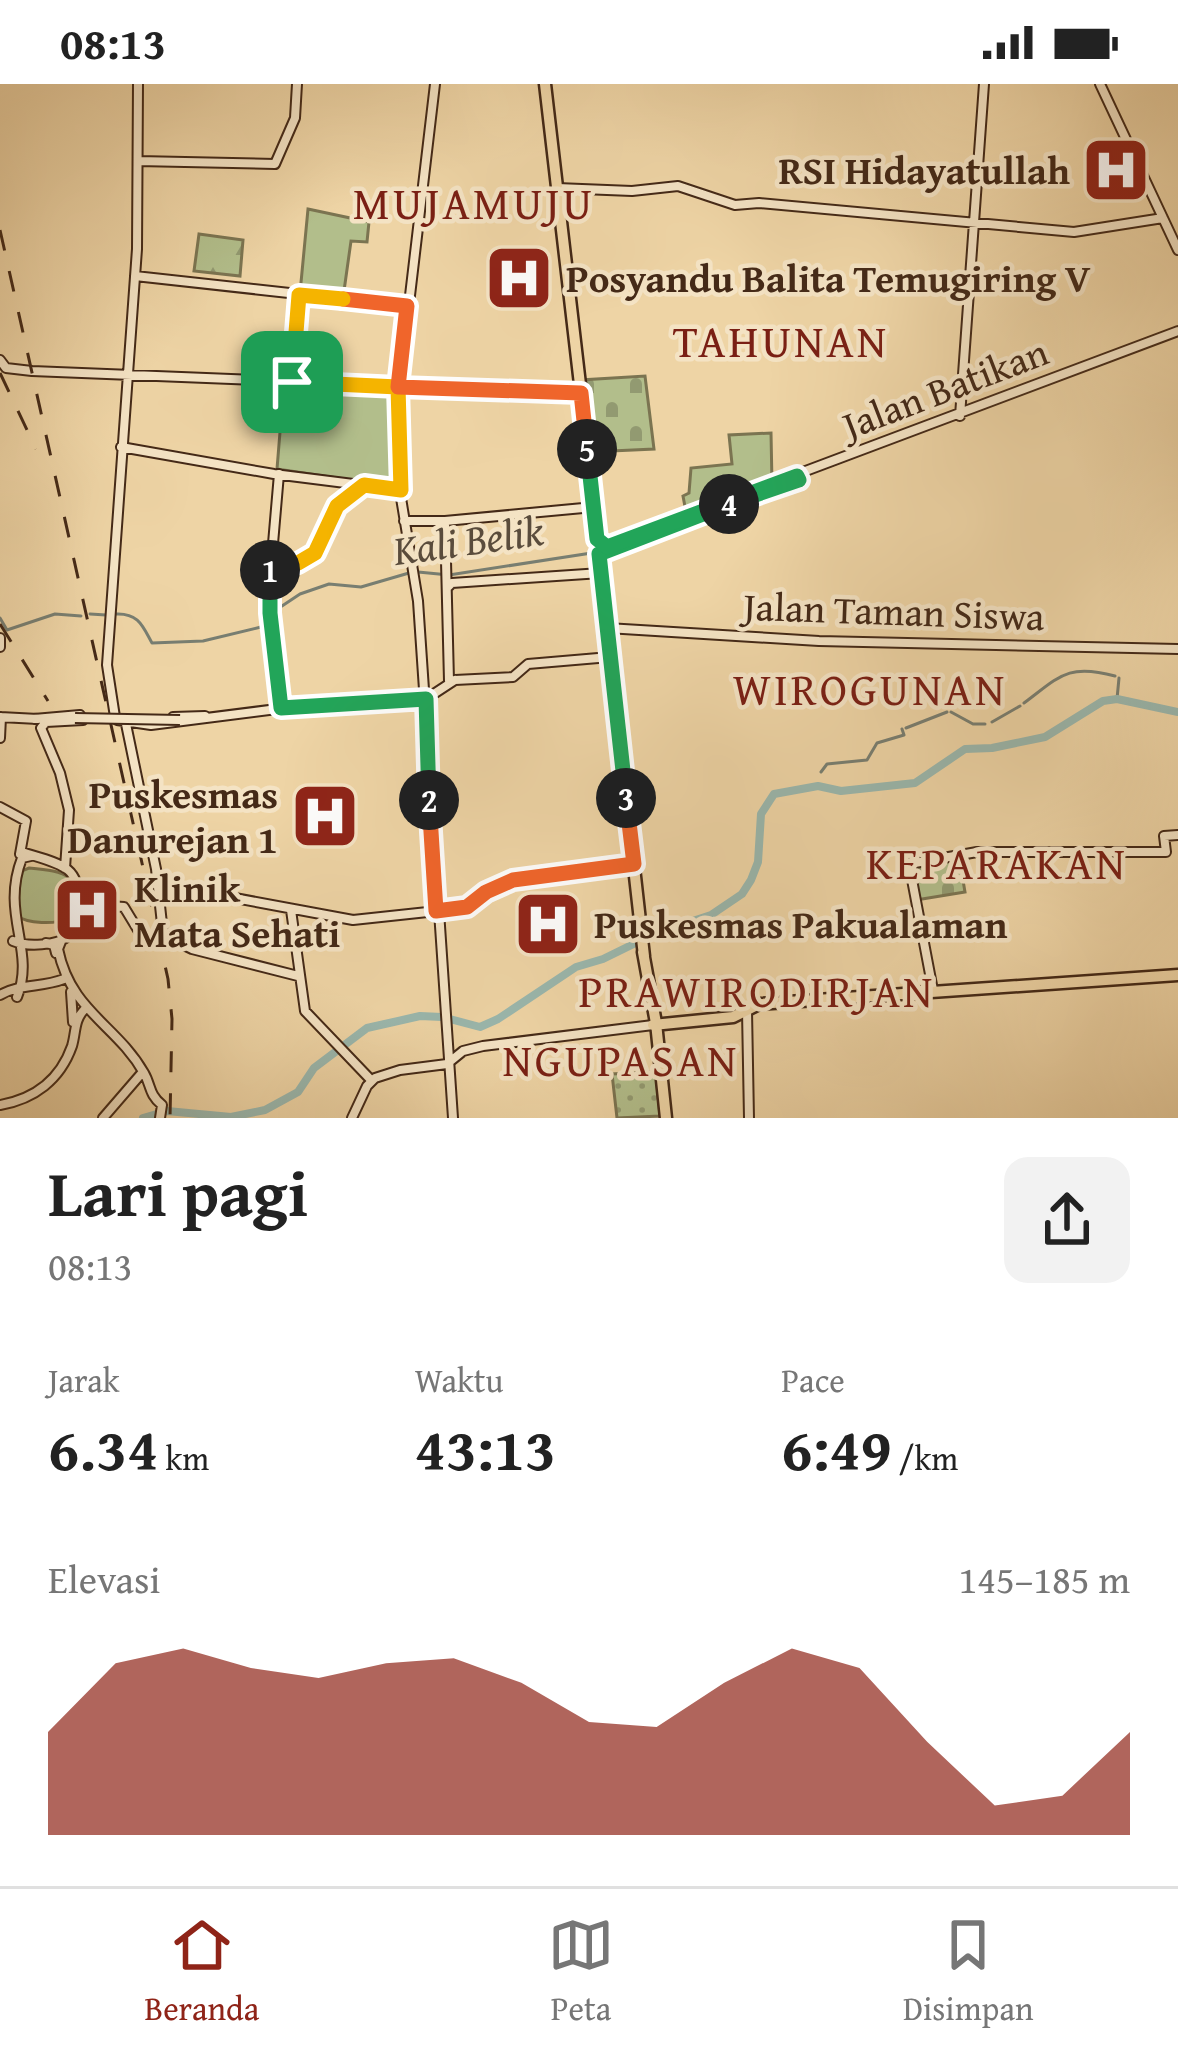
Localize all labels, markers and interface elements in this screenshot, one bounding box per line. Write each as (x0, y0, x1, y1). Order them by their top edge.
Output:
text: 08:13 (60, 10, 166, 75)
hospital icon: RSI Hidayatullah (1081, 135, 1151, 205)
place label: RSI Hidayatullah (778, 141, 1070, 198)
district label: MUJAMUJU (353, 170, 595, 235)
hospital icon: Posyandu Balita Temugiring V (484, 243, 554, 313)
place label: Posyandu Balita Temugiring V (566, 249, 1091, 306)
district label: TAHUNAN (673, 308, 889, 373)
street label: Jalan Batikan (829, 322, 1056, 455)
pin (241, 331, 343, 433)
icon: arrive (259, 349, 325, 415)
pin: 5 (557, 419, 617, 479)
text: 5 (578, 425, 596, 473)
pin: 4 (699, 474, 759, 534)
text: 4 (720, 480, 738, 528)
water label: Kali Belik (388, 499, 548, 580)
pin: 1 (240, 540, 300, 600)
text: 1 (261, 546, 279, 594)
street label: Jalan Taman Siswa (738, 577, 1046, 644)
district label: WIROGUNAN (733, 656, 1007, 721)
place label: Puskesmas Danurejan 1 (67, 765, 278, 867)
pin: 3 (596, 768, 656, 828)
pin: 2 (399, 770, 459, 830)
text: 3 (617, 774, 635, 822)
text: 2 (420, 776, 438, 824)
hospital icon: Puskesmas Danurejan 1 (290, 781, 360, 851)
district label: KEPARAKAN (866, 830, 1128, 895)
place label: Klinik Mata Sehati (134, 859, 340, 961)
hospital icon: Klinik Mata Sehati (52, 875, 122, 945)
hospital icon: Puskesmas Pakualaman (513, 889, 583, 959)
place label: Puskesmas Pakualaman (594, 895, 1008, 952)
district label: PRAWIRODIRJAN (578, 958, 936, 1023)
district label: NGUPASAN (502, 1027, 740, 1092)
text: Lari pagi (48, 1143, 308, 1240)
button: share (1004, 1157, 1130, 1283)
text: 08:13 (48, 1237, 133, 1294)
text: Jarak (48, 1356, 120, 1404)
text: Waktu (415, 1356, 503, 1404)
text: Pace (781, 1356, 845, 1404)
text: 6.34 (48, 1404, 158, 1492)
text: 43:13 (415, 1404, 556, 1492)
text: 6:49 (781, 1404, 892, 1492)
text: km (158, 1434, 209, 1482)
text: /km (892, 1434, 958, 1482)
text: Elevasi (48, 1550, 161, 1607)
text: 145–185 m (958, 1550, 1130, 1607)
tab: Beranda (144, 1912, 259, 2032)
tab: Peta (548, 1912, 614, 2032)
tab: Disimpan (903, 1912, 1034, 2032)

